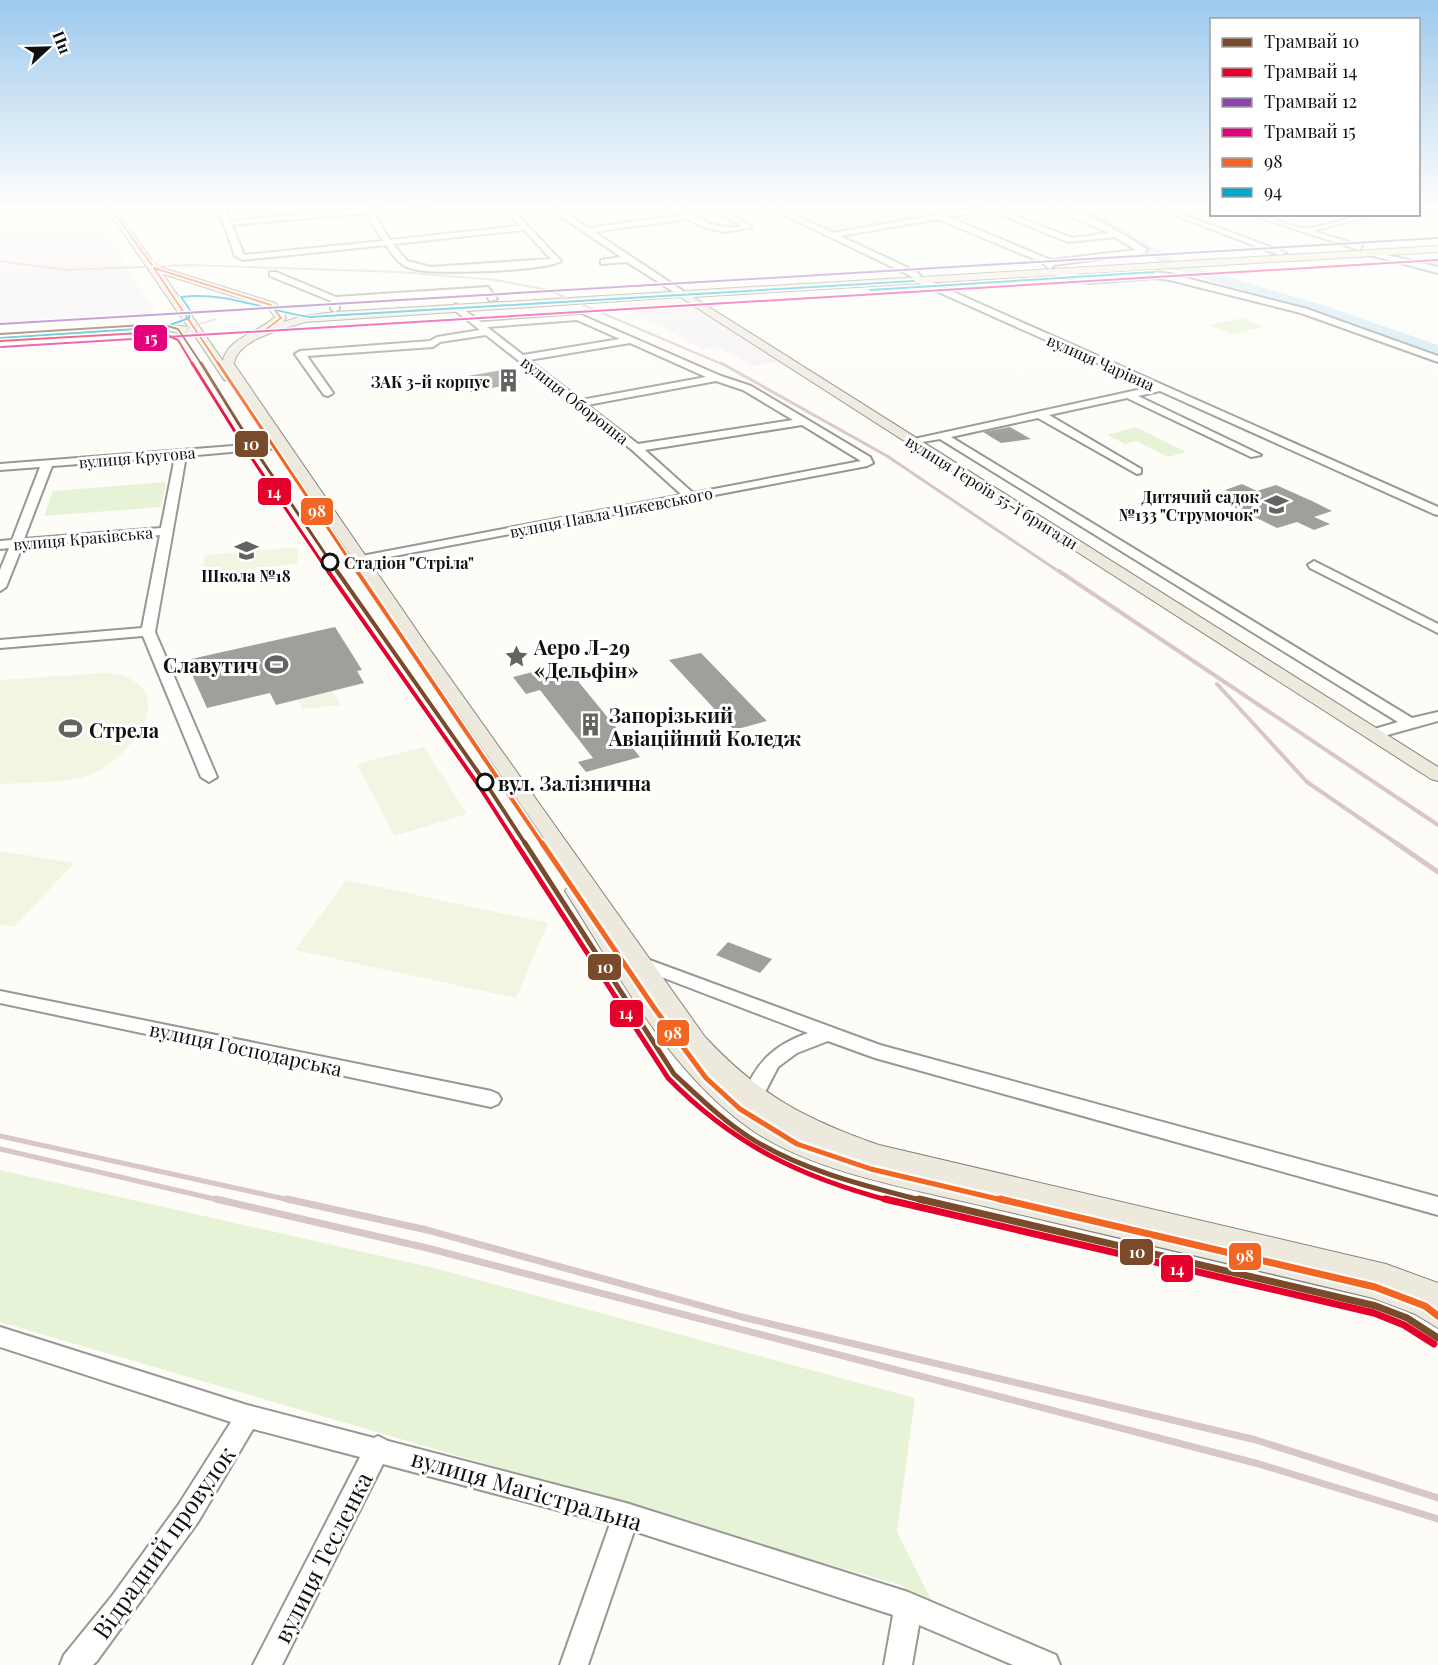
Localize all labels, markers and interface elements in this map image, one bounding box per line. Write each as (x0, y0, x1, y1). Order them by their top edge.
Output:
north arrow (18, 18, 78, 78)
legend (1210, 18, 1420, 216)
text: Пн (48, 28, 76, 57)
text: Трамвай 10 (1264, 29, 1359, 53)
text: Трамвай 14 (1264, 59, 1358, 83)
text: Трамвай 12 (1264, 89, 1357, 113)
text: Трамвай 15 (1264, 119, 1356, 143)
text: 98 (1264, 149, 1283, 173)
text: 94 (1264, 179, 1282, 203)
line badge: 15 (133, 324, 168, 352)
text: 15 (144, 327, 158, 348)
street label: вулиця Чарівна (1044, 329, 1158, 395)
street label: вулиця Оборонна (517, 351, 633, 449)
building icon: ЗАК 3-й корпус (495, 368, 521, 394)
place label: ЗАК 3-й корпус (371, 371, 490, 392)
line badge: 10 (234, 430, 269, 458)
street label: вулиця Героїв 55-ї бригади (902, 430, 1082, 554)
text: 10 (243, 433, 259, 454)
street label: вулиця Кругова (78, 441, 196, 473)
line badge: 14 (257, 477, 292, 506)
text: 14 (267, 481, 281, 502)
street label: вулиця Павла Чижевського (508, 482, 715, 542)
place label: Дитячий садок №133 "Струмочок" (1119, 486, 1259, 525)
school or university icon: Дитячий садок №133 "Струмочок" (1264, 492, 1290, 518)
line badge: 98 (300, 497, 334, 526)
text: 98 (308, 500, 326, 521)
street label: вулиця Краківська (12, 521, 154, 555)
school or university icon: Школа №18 (233, 537, 259, 563)
place label: Стадіон "Стріла" (344, 552, 474, 573)
marker: Стадіон "Стріла" (321, 553, 339, 571)
place label: Школа №18 (201, 565, 291, 586)
place label: Аеро Л-29 «Дельфін» (533, 633, 639, 683)
place icon: Аеро Л-29 «Дельфін» (503, 644, 529, 670)
place label: Славутич (163, 651, 258, 678)
sports icon: Славутич (263, 651, 289, 677)
place label: Запорізький Авіаційний Коледж (608, 701, 801, 751)
building icon: Запорізький Авіаційний Коледж (578, 712, 604, 738)
sports icon: Стрела (58, 716, 84, 742)
place label: Стрела (89, 716, 160, 743)
place label: вул. Залізнична (498, 769, 652, 796)
marker: вул. Залізнична (476, 773, 494, 791)
line badge: 10 (587, 953, 622, 981)
text: 10 (597, 956, 613, 977)
line badge: 14 (609, 999, 644, 1028)
text: 14 (619, 1002, 633, 1023)
street label: вулиця Господарська (147, 1014, 345, 1082)
line badge: 98 (656, 1019, 690, 1047)
text: 98 (664, 1022, 682, 1043)
line badge: 10 (1119, 1238, 1154, 1266)
text: 10 (1129, 1241, 1145, 1262)
line badge: 98 (1228, 1242, 1262, 1271)
text: 98 (1236, 1245, 1254, 1266)
line badge: 14 (1160, 1254, 1194, 1283)
text: 14 (1170, 1258, 1184, 1279)
street label: Відрадний провулок (84, 1439, 242, 1645)
street label: вулиця Магістральна (408, 1441, 646, 1537)
street label: вулиця Тесленка (265, 1466, 379, 1648)

